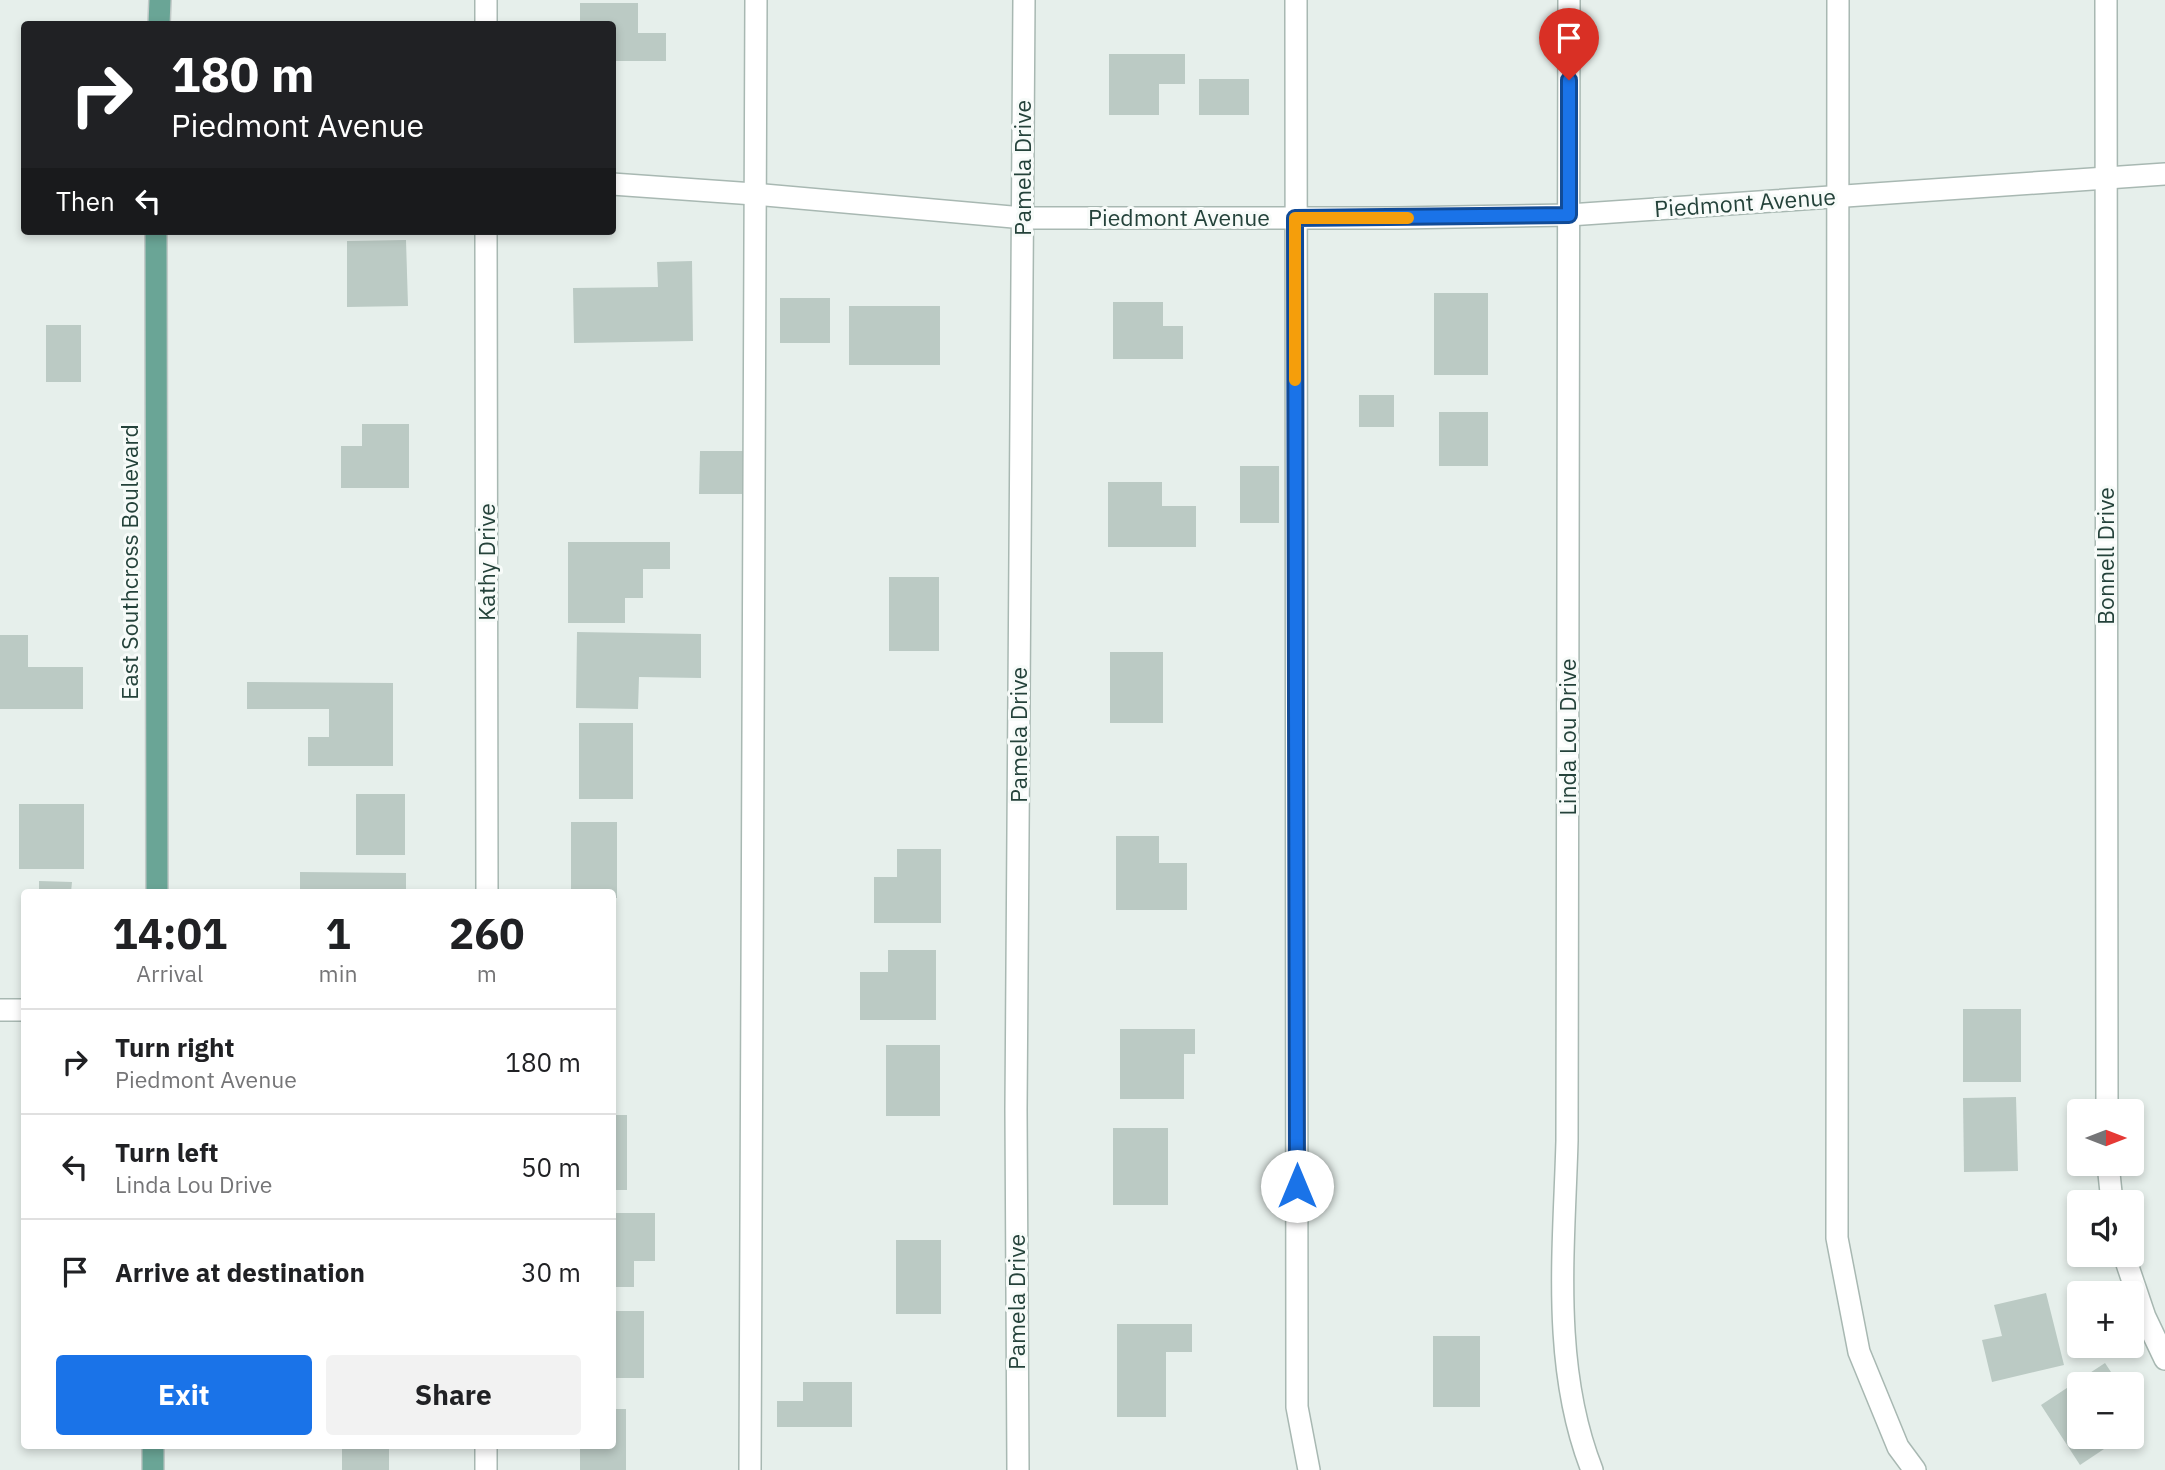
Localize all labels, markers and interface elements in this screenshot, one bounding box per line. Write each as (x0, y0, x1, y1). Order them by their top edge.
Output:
pin (1539, 8, 1599, 80)
icon: arrive (1550, 19, 1588, 57)
text: 180 m (171, 42, 315, 105)
icon: right (56, 49, 147, 140)
street label: Pamela Drive (1007, 100, 1037, 236)
text: Piedmont Avenue (171, 104, 424, 146)
street label: Piedmont Avenue (1653, 181, 1837, 223)
icon: left (129, 182, 167, 220)
text: Then (56, 184, 115, 218)
street label: Piedmont Avenue (1088, 202, 1270, 232)
street label: East Southcross Boulevard (114, 424, 144, 700)
street label: Bonnell Drive (2090, 487, 2120, 625)
street label: Kathy Drive (471, 503, 501, 621)
street label: Linda Lou Drive (1552, 658, 1582, 816)
street label: Pamela Drive (1003, 667, 1033, 803)
text: 14:01 (112, 906, 227, 961)
text: 1 (325, 906, 351, 961)
text: 260 (449, 906, 525, 961)
text: Arrival (136, 958, 203, 988)
text: min (319, 958, 357, 988)
text: m (477, 958, 497, 988)
text: Turn right (115, 1030, 234, 1064)
icon: right (56, 1043, 94, 1081)
text: 180 m (505, 1045, 581, 1079)
text: Piedmont Avenue (115, 1064, 297, 1094)
north arrow (2067, 1099, 2144, 1176)
map controls (2067, 1099, 2144, 1449)
text: Turn left (115, 1135, 218, 1169)
icon: left (56, 1148, 94, 1186)
position arrow (1260, 1149, 1334, 1223)
text: 50 m (521, 1150, 581, 1184)
text: Linda Lou Drive (115, 1169, 272, 1199)
button: sound (2067, 1190, 2144, 1267)
street label: Pamela Drive (1001, 1234, 1031, 1370)
icon: arrive (56, 1253, 94, 1291)
text: Arrive at destination (115, 1255, 365, 1289)
text: 30 m (521, 1255, 581, 1289)
button: + (2067, 1281, 2144, 1358)
button: Exit (56, 1355, 312, 1435)
button: Share (326, 1355, 581, 1435)
button: − (2067, 1372, 2144, 1449)

